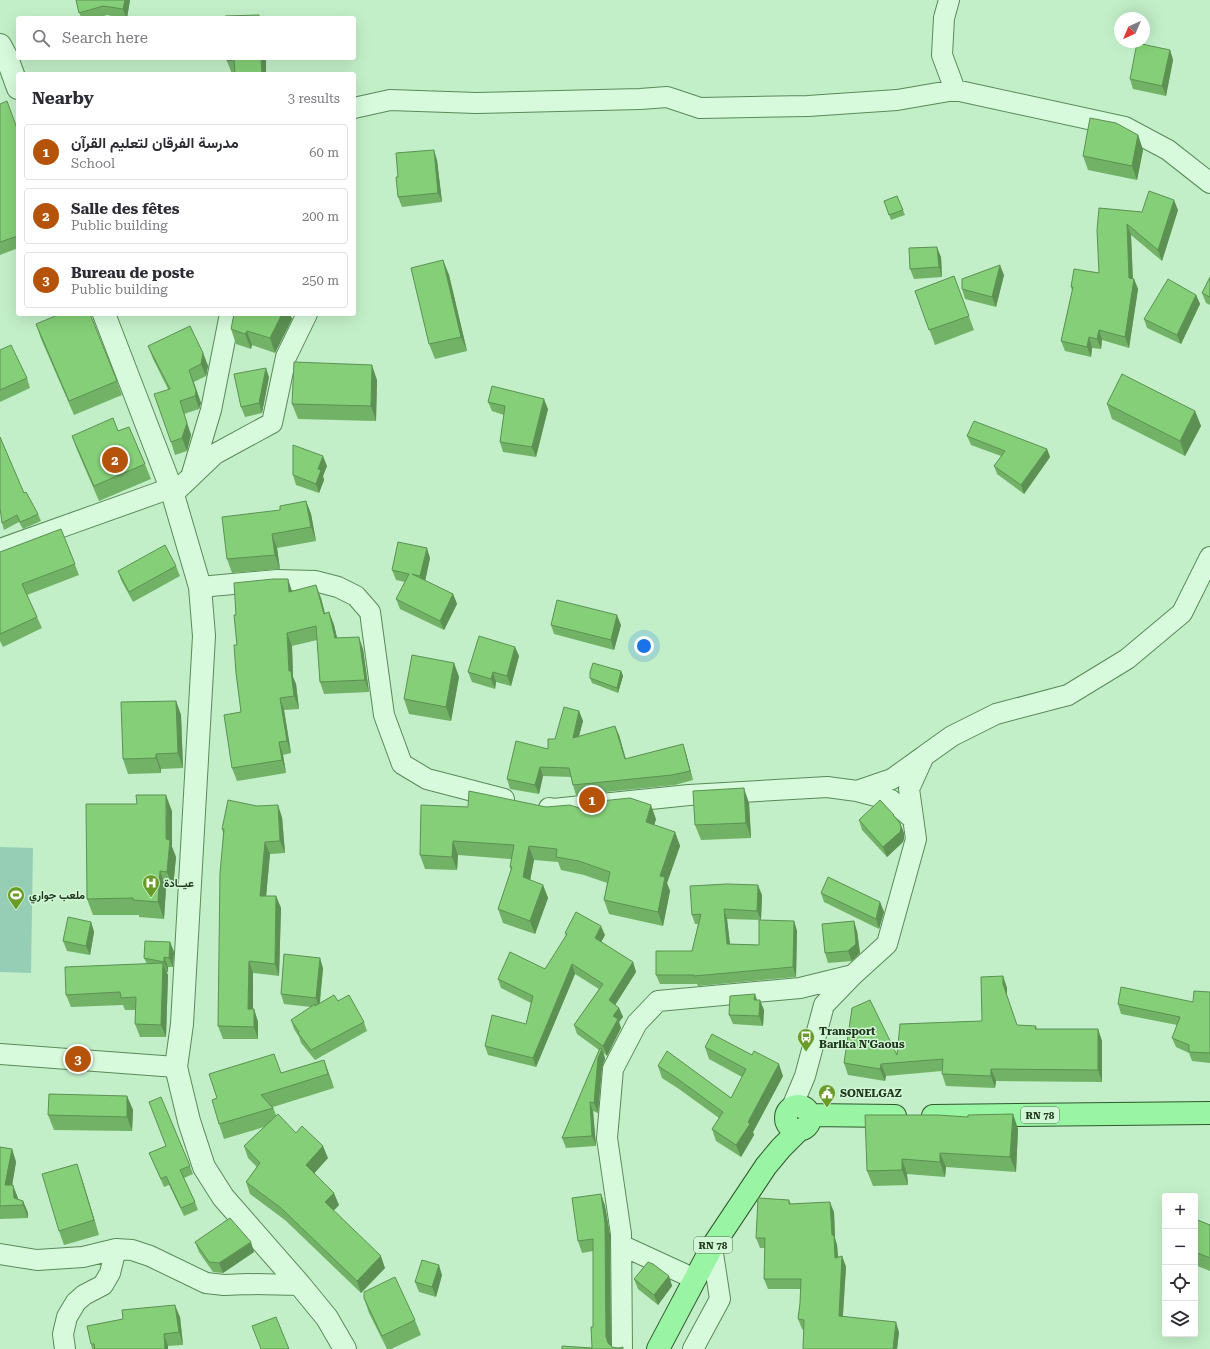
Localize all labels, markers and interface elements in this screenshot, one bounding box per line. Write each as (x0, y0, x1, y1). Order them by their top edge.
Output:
north arrow (1114, 12, 1150, 48)
search box (16, 16, 356, 60)
icon: search (30, 27, 52, 49)
text: Search here (62, 29, 148, 47)
text: Nearby (32, 88, 94, 108)
text: 3 results (288, 91, 340, 106)
text: مدرسة الفرقان لتعليم القرآن (71, 134, 239, 152)
text: 1 (42, 145, 50, 160)
text: 60 m (309, 145, 339, 160)
text: School (71, 156, 115, 171)
text: Salle des fêtes (71, 200, 180, 218)
text: 2 (42, 209, 50, 224)
text: 200 m (302, 209, 339, 224)
text: Public building (71, 218, 168, 233)
text: Bureau de poste (71, 264, 194, 282)
text: 3 (42, 273, 50, 288)
text: 250 m (302, 273, 339, 288)
text: Public building (71, 282, 168, 297)
pin: 2 (102, 445, 128, 475)
your location (634, 636, 654, 656)
pin: 1 (579, 785, 605, 815)
hospital icon: عيــادة (141, 873, 161, 898)
place label: عيــادة (164, 877, 194, 890)
sports icon: ملعب جواري (6, 885, 26, 910)
place label: ملعب جواري (29, 889, 85, 904)
place label: Transport Barika N'Gaous (819, 1025, 905, 1051)
bus stop icon: Transport Barika N'Gaous (796, 1027, 816, 1052)
pin: 3 (65, 1044, 91, 1074)
public building icon: SONELGAZ (817, 1083, 837, 1108)
place label: SONELGAZ (840, 1087, 902, 1100)
road number: RN 78 (1021, 1107, 1059, 1123)
map controls (1162, 1193, 1198, 1337)
button: + (1162, 1193, 1198, 1229)
button: − (1162, 1229, 1198, 1265)
road number: RN 78 (694, 1237, 732, 1253)
button: locate (1162, 1265, 1198, 1301)
button: layers (1162, 1301, 1198, 1337)

